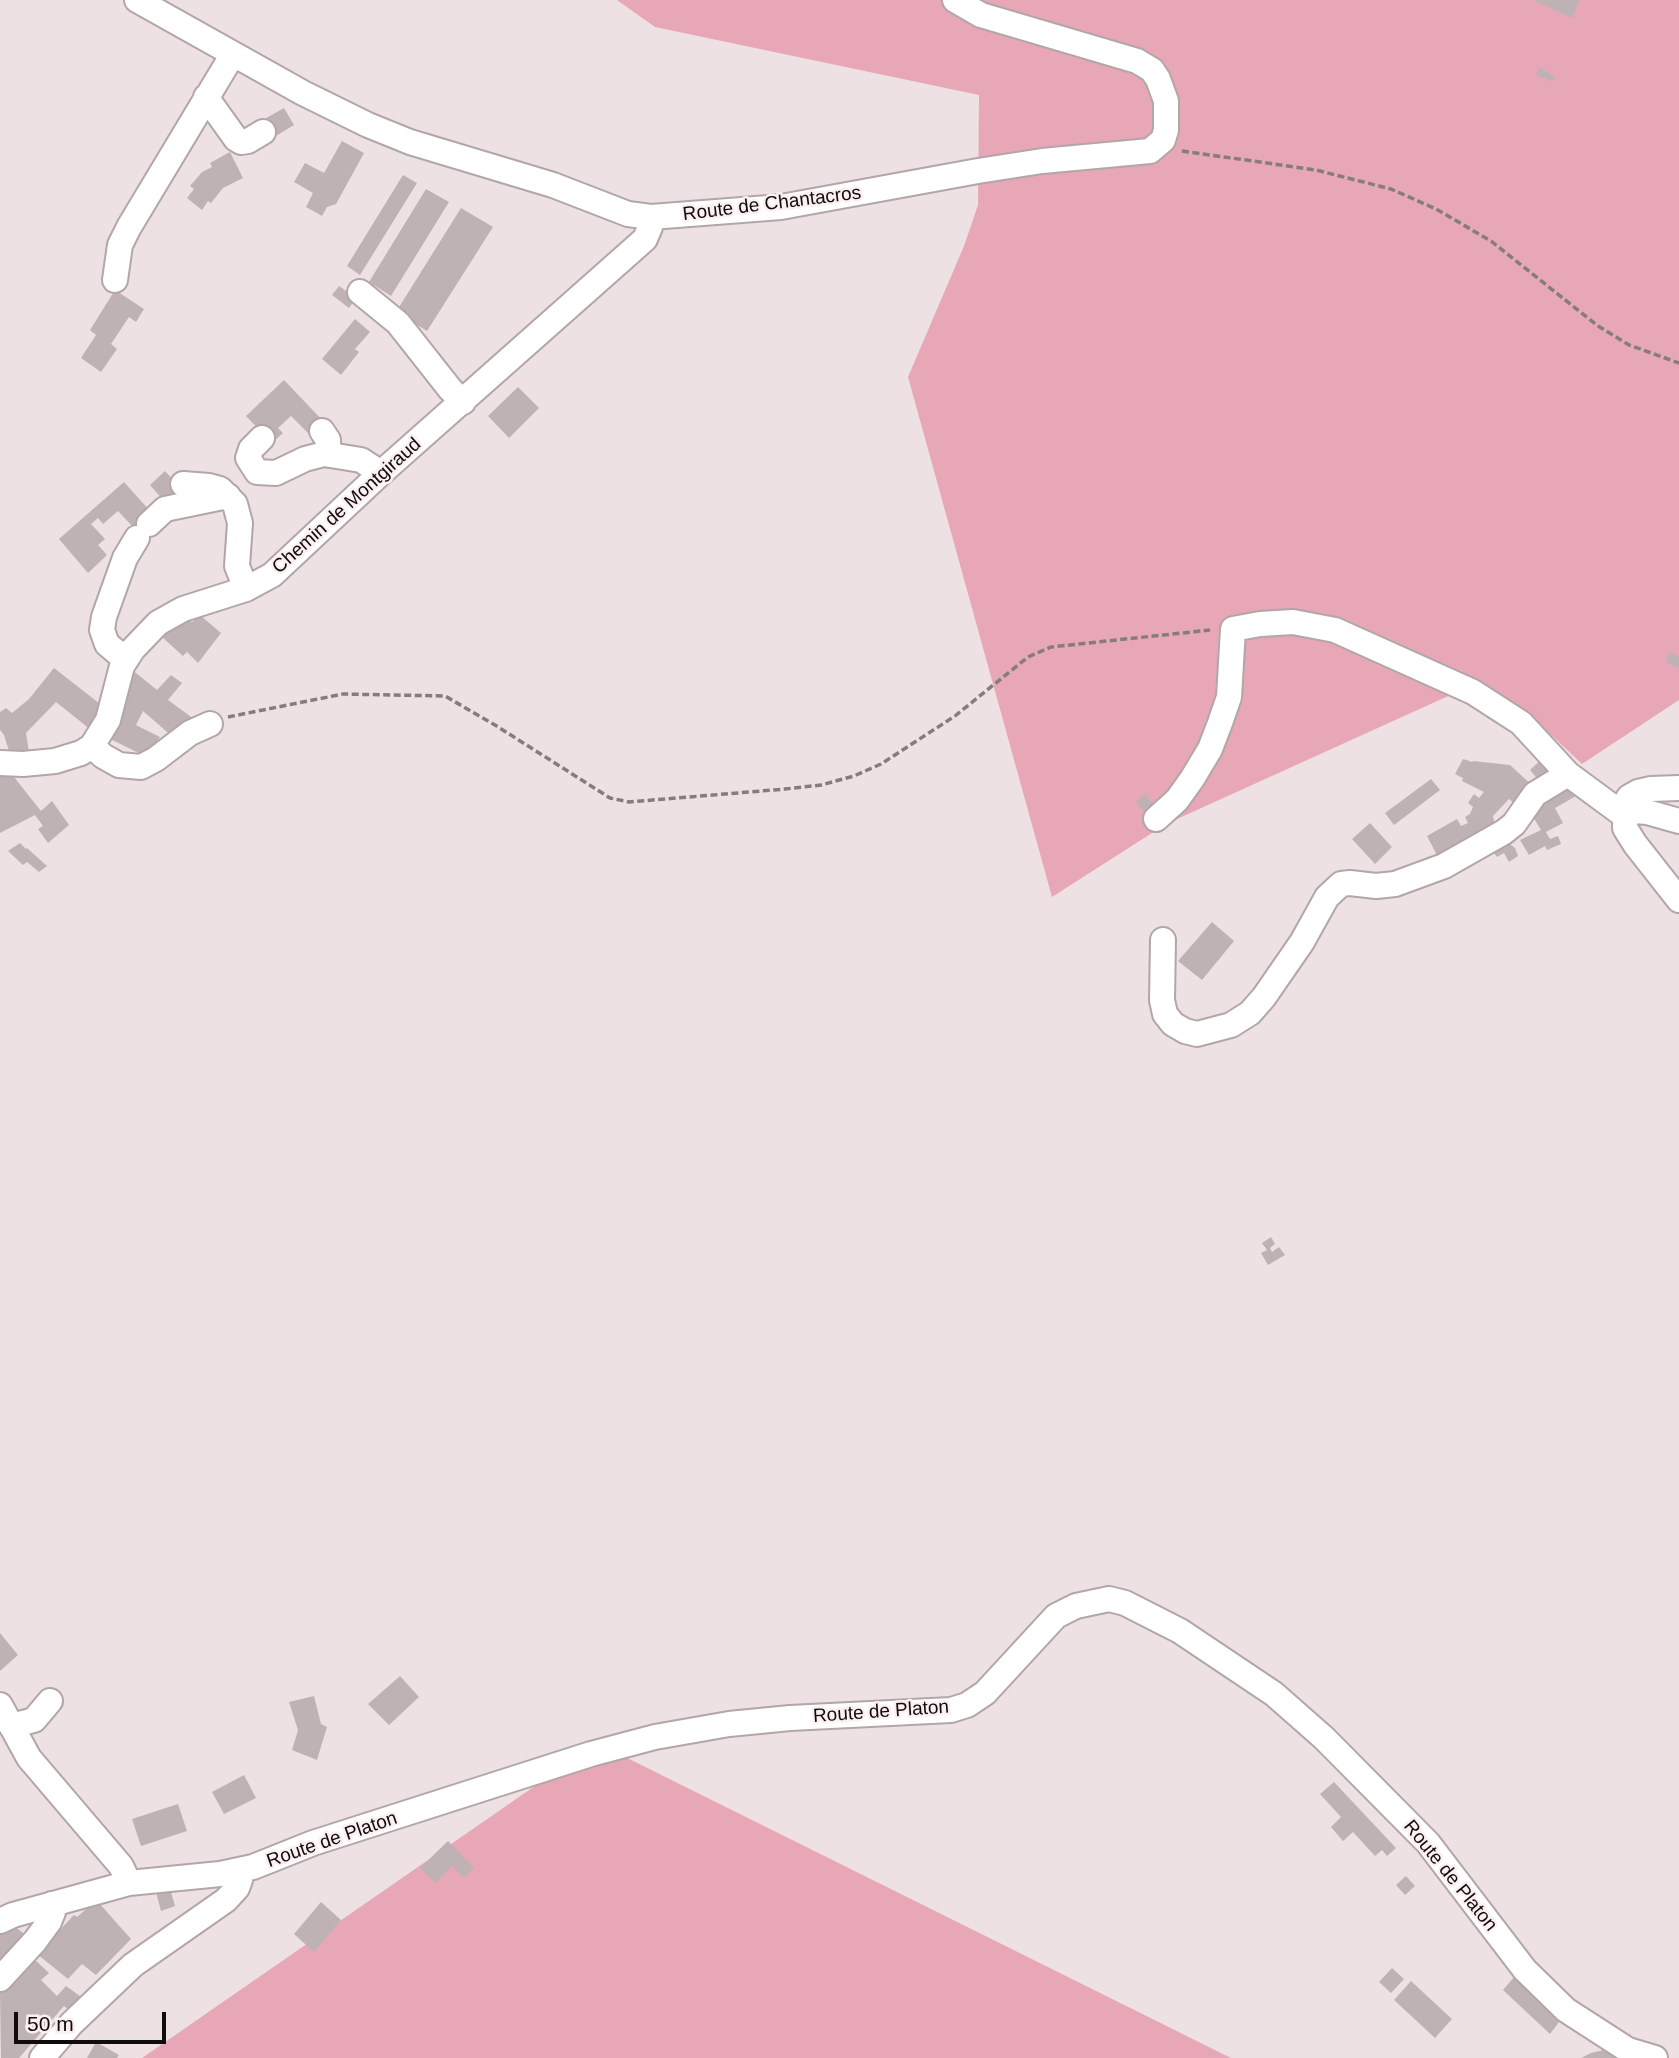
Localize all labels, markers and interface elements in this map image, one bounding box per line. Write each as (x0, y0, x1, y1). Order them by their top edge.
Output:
street label: Route de Chantacros (682, 182, 862, 226)
street label: Chemin de Montgiraud (268, 433, 426, 579)
street label: Route de Platon (812, 1696, 950, 1728)
street label: Route de Platon (264, 1807, 400, 1873)
street label: Route de Platon (1398, 1816, 1502, 1936)
scale bar (18, 1998, 170, 2042)
text: 50 m (27, 2012, 74, 2035)

